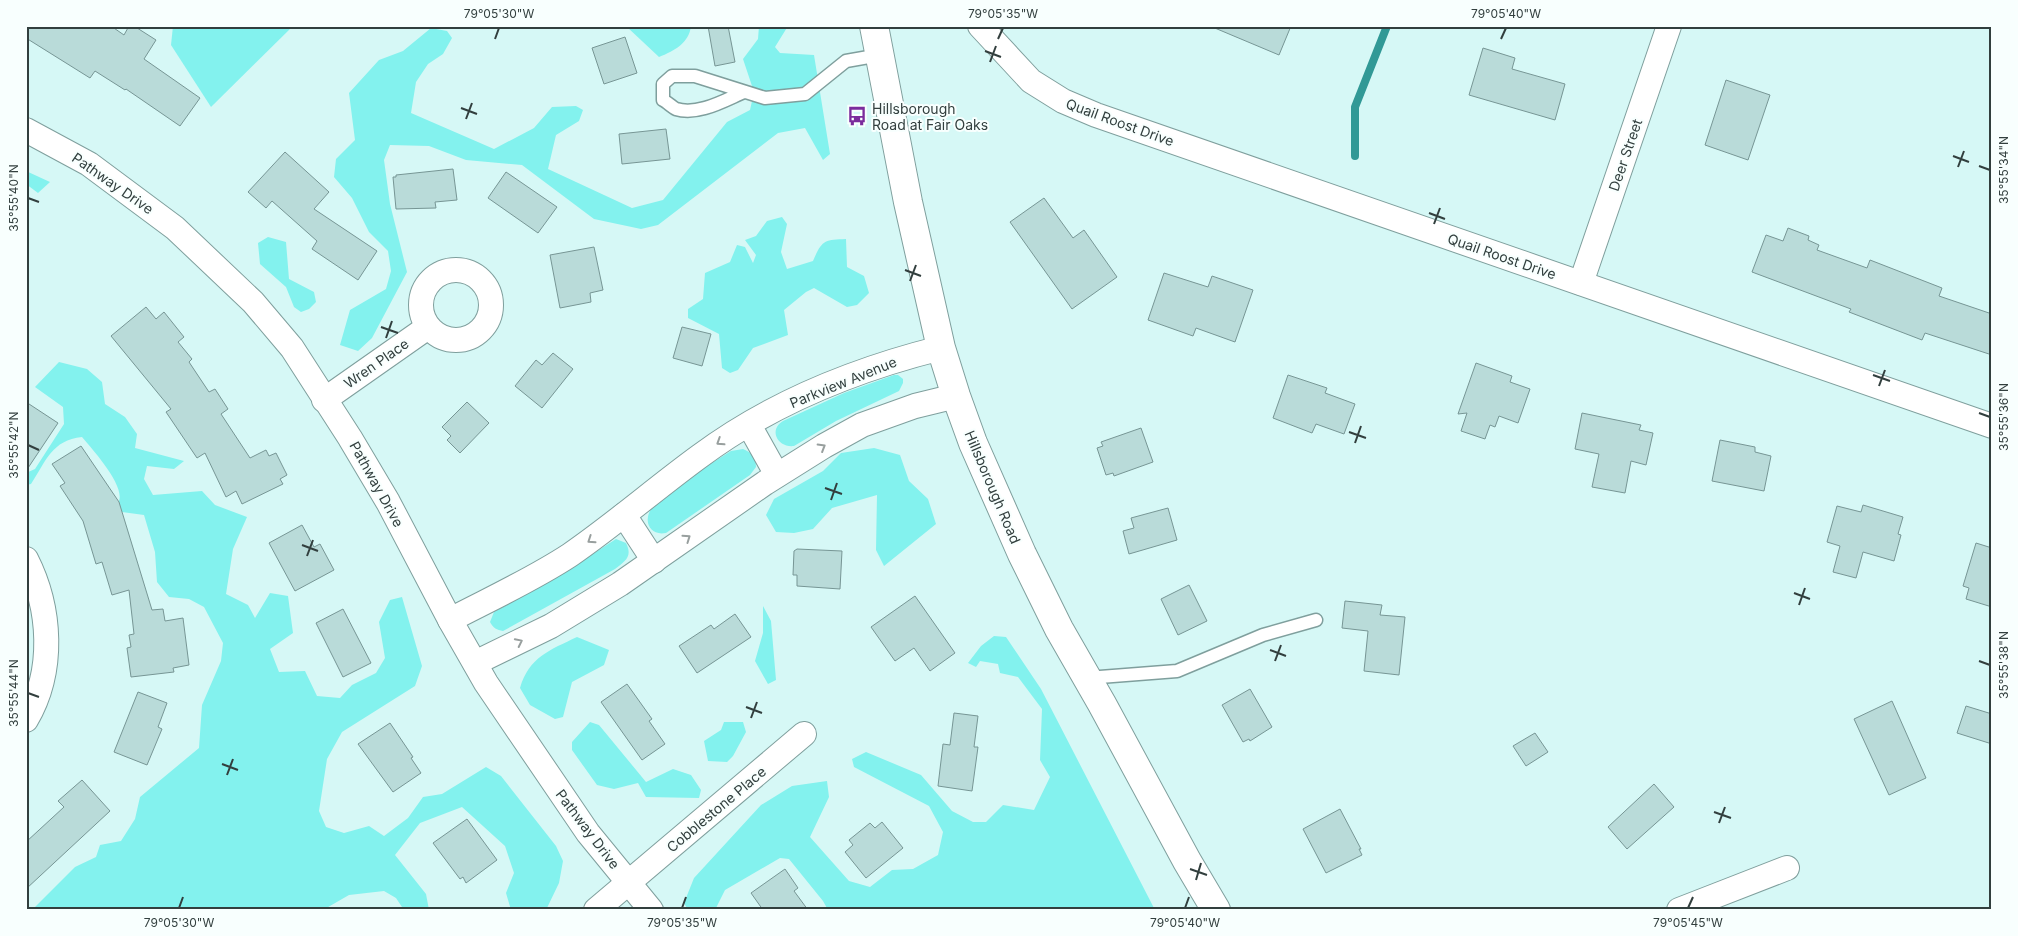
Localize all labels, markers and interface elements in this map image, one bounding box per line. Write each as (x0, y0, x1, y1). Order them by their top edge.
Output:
text: 79°05'30"W (464, 6, 534, 21)
text: 79°05'35"W (968, 6, 1038, 21)
text: 79°05'40"W (1471, 6, 1541, 21)
street label: Quail Roost Drive (1064, 95, 1176, 149)
place label: Hillsborough Road at Fair Oaks (872, 100, 988, 133)
bus stop icon: Hillsborough Road at Fair Oaks (846, 105, 868, 127)
street label: Deer Street (1605, 116, 1645, 193)
text: 35°55'34"N (1996, 136, 2011, 204)
street label: Pathway Drive (69, 149, 157, 217)
text: 35°55'40"N (6, 164, 21, 232)
street label: Quail Roost Drive (1445, 229, 1559, 283)
street label: Wren Place (340, 335, 412, 391)
street label: Parkview Avenue (787, 353, 899, 411)
text: 35°55'36"N (1996, 383, 2011, 451)
text: 35°55'42"N (6, 411, 21, 479)
street label: Hillsborough Road (961, 428, 1025, 546)
one-way arrow (717, 436, 726, 445)
street label: Pathway Drive (346, 438, 408, 530)
one-way arrow (816, 444, 825, 454)
one-way arrow (587, 534, 596, 544)
one-way arrow (681, 535, 690, 544)
text: 35°55'38"N (1996, 631, 2011, 699)
one-way arrow (514, 638, 523, 648)
text: 35°55'44"N (6, 659, 21, 727)
street label: Cobblestone Place (663, 763, 769, 855)
street label: Pathway Drive (553, 786, 623, 872)
text: 79°05'30"W (144, 915, 214, 930)
text: 79°05'35"W (647, 915, 717, 930)
text: 79°05'40"W (1150, 915, 1220, 930)
text: 79°05'45"W (1653, 915, 1723, 930)

